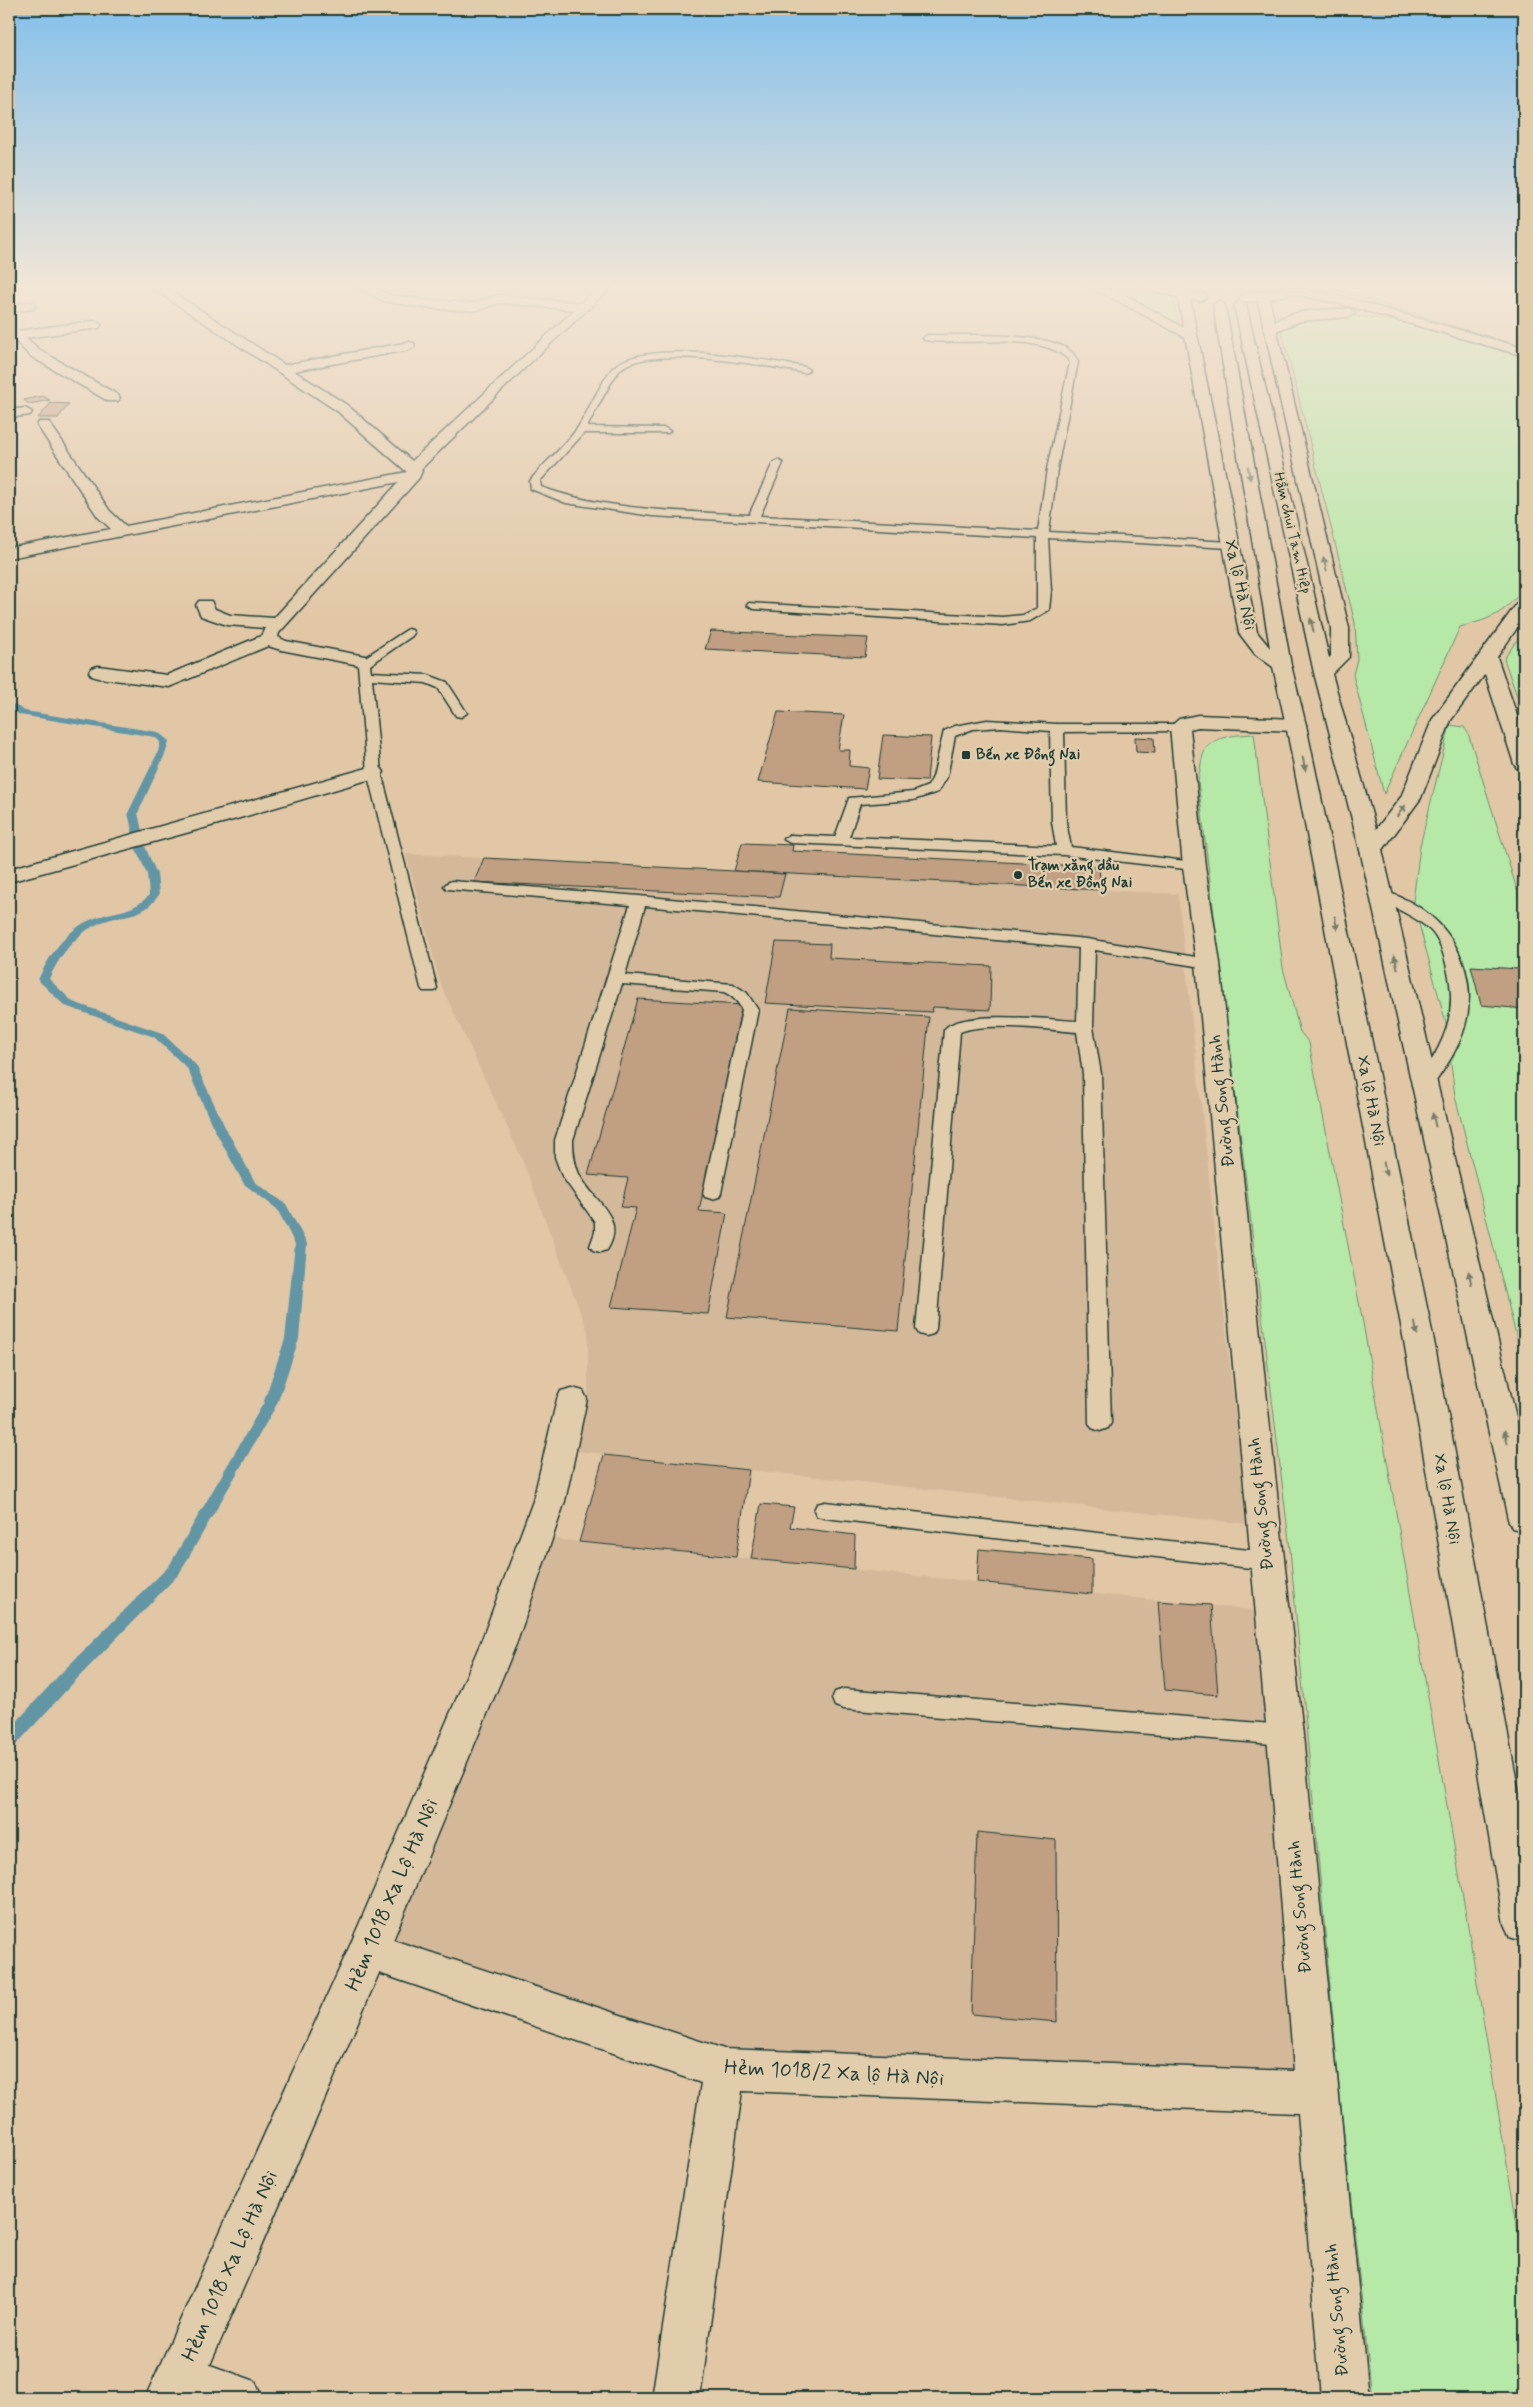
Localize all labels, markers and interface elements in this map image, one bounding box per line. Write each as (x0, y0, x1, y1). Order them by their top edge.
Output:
one-way arrow (1245, 466, 1253, 482)
street label: Hầm chui Tam Hiệp (1268, 470, 1316, 596)
street label: Xa lộ Hà Nội (1218, 537, 1262, 633)
one-way arrow (1321, 556, 1329, 571)
one-way arrow (1308, 618, 1316, 633)
place label: Bến xe Đồng Nai (976, 745, 1080, 767)
marker: Bến xe Đồng Nai (960, 749, 972, 761)
one-way arrow (1300, 757, 1308, 772)
one-way arrow (1396, 804, 1406, 818)
place label: Trạm xăng dầu Bến xe Đồng Nai (1028, 856, 1132, 895)
marker: Trạm xăng dầu Bến xe Đồng Nai (1012, 869, 1024, 881)
one-way arrow (1332, 916, 1340, 931)
one-way arrow (1392, 953, 1400, 969)
street label: Đường Song Hành (1203, 1033, 1243, 1169)
street label: Xa lộ Hà Nội (1350, 1054, 1392, 1148)
one-way arrow (1430, 1112, 1438, 1128)
one-way arrow (1381, 1161, 1389, 1177)
one-way arrow (1466, 1271, 1474, 1286)
one-way arrow (1412, 1320, 1420, 1336)
one-way arrow (1502, 1429, 1510, 1444)
street label: Đường Song Hành (1242, 1436, 1282, 1572)
street label: Xa lộ Hà Nội (1427, 1452, 1467, 1546)
street label: Hẻm 1018 Xa Lộ Hà Nội (339, 1794, 445, 1996)
street label: Đường Song Hành (1282, 1839, 1320, 1974)
street label: Hẻm 1018/2 Xa lộ Hà Nội (723, 2053, 945, 2093)
street label: Hẻm 1018 Xa Lộ Hà Nội (175, 2166, 285, 2366)
street label: Đường Song Hành (1319, 2242, 1357, 2377)

